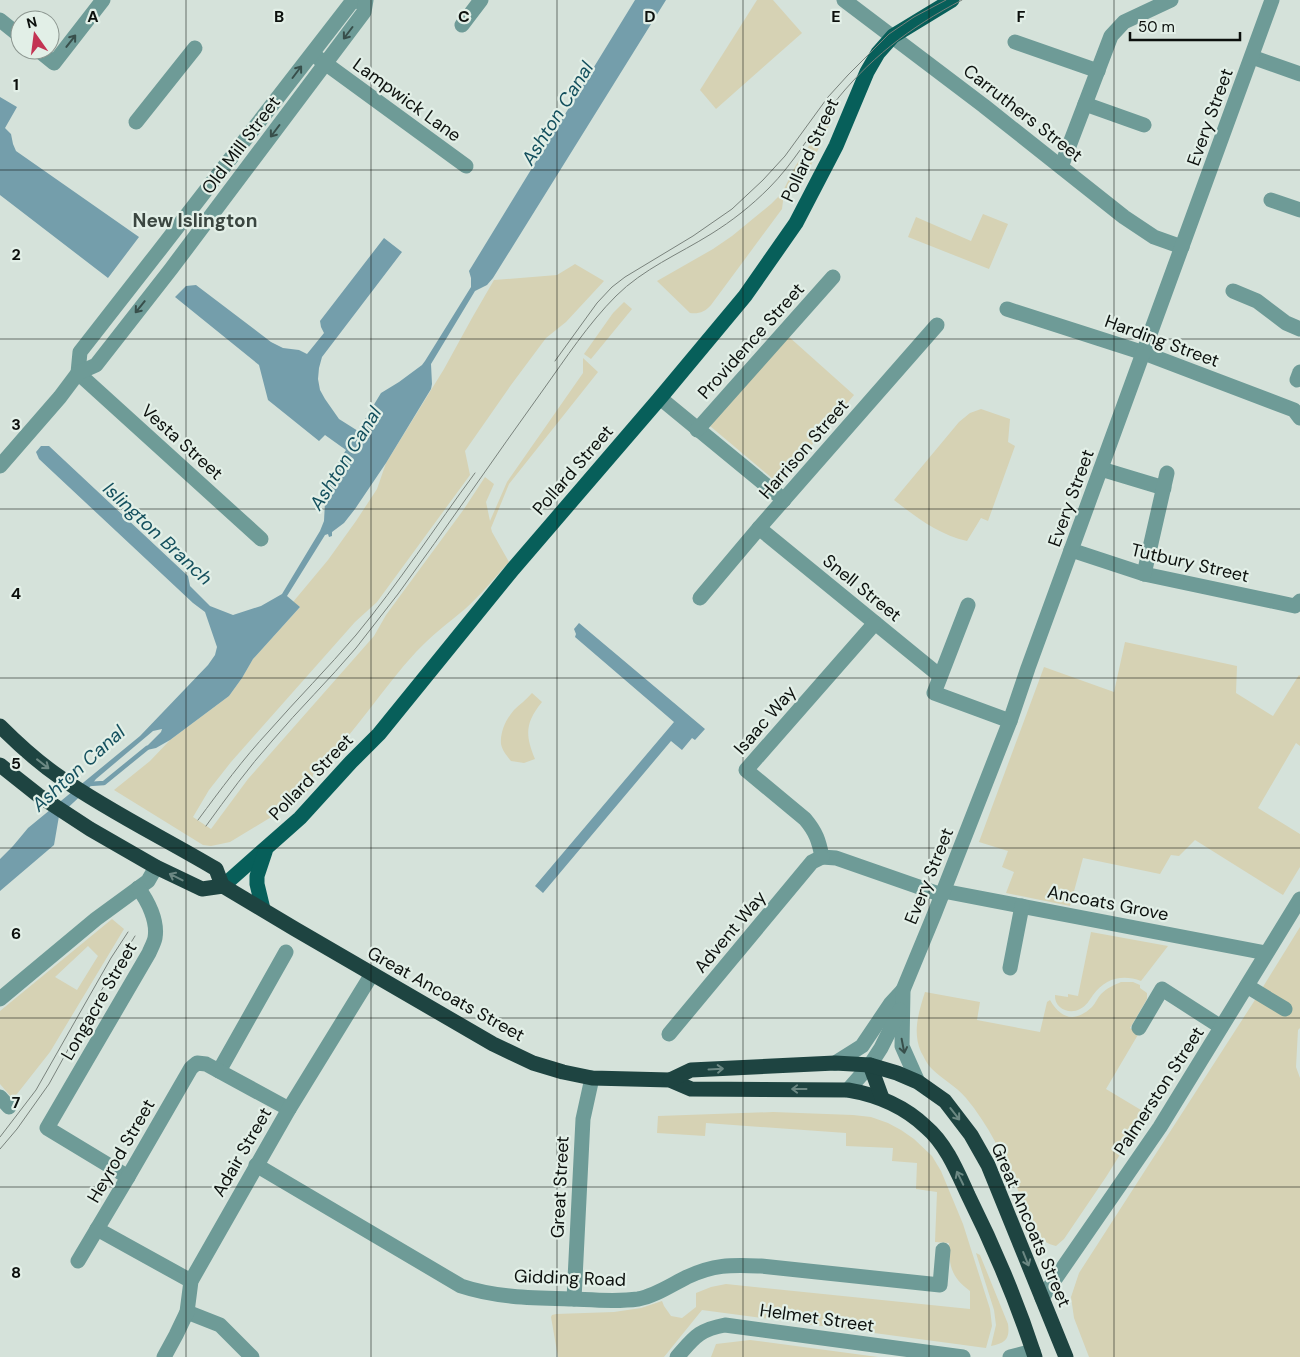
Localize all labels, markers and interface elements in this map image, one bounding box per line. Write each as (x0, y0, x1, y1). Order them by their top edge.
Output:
text: A (87, 6, 99, 27)
text: B (274, 6, 284, 27)
text: C (458, 6, 470, 27)
text: D (644, 6, 656, 27)
text: E (831, 6, 841, 27)
text: F (1017, 6, 1026, 27)
north arrow (10, 10, 60, 60)
scale bar (1130, 10, 1240, 42)
text: N (25, 12, 39, 32)
text: 50 m (1138, 17, 1175, 37)
one-way arrow (343, 26, 354, 39)
one-way arrow (66, 34, 77, 47)
street label: Lampwick Lane (348, 53, 466, 147)
water label: Ashton Canal (515, 56, 600, 171)
street label: Carruthers Street (958, 59, 1088, 167)
one-way arrow (292, 65, 302, 79)
street label: Every Street (1181, 65, 1239, 169)
text: 1 (13, 74, 19, 95)
street label: Old Mill Street (196, 91, 286, 199)
street label: Pollard Street (775, 94, 845, 206)
one-way arrow (270, 124, 280, 138)
district label: New Islington (133, 208, 257, 233)
text: 2 (11, 244, 21, 265)
street label: Providence Street (692, 278, 810, 404)
one-way arrow (135, 300, 146, 313)
street label: Harding Street (1101, 309, 1223, 373)
street label: Harrison Street (754, 394, 854, 504)
street label: Vesta Street (136, 399, 228, 485)
water label: Ashton Canal (303, 401, 388, 516)
text: 3 (11, 414, 21, 435)
street label: Pollard Street (527, 420, 619, 520)
street label: Every Street (1042, 446, 1100, 550)
water label: Islington Branch (98, 476, 218, 591)
street label: Tutbury Street (1129, 538, 1251, 588)
street label: Snell Street (818, 549, 906, 627)
text: 4 (11, 583, 21, 604)
street label: Isaac Way (728, 680, 802, 760)
water label: Ashton Canal (26, 719, 131, 818)
street label: Pollard Street (264, 728, 358, 826)
text: 5 (11, 753, 21, 774)
one-way arrow (36, 758, 49, 769)
street label: Every Street (899, 824, 959, 928)
one-way arrow (169, 872, 184, 882)
street label: Ancoats Grove (1045, 879, 1171, 927)
street label: Advent Way (689, 886, 771, 978)
text: 6 (11, 923, 21, 944)
street label: Longacre Street (55, 938, 143, 1064)
street label: Great Ancoats Street (363, 941, 529, 1047)
street label: Palmerston Street (1108, 1022, 1210, 1160)
one-way arrow (899, 1037, 909, 1053)
one-way arrow (708, 1064, 724, 1073)
one-way arrow (792, 1084, 808, 1094)
text: 7 (12, 1092, 21, 1113)
street label: Heyrod Street (82, 1095, 160, 1207)
street label: Adair Street (207, 1103, 277, 1201)
one-way arrow (949, 1107, 960, 1120)
street label: Great Street (545, 1135, 575, 1239)
street label: Great Ancoats Street (986, 1139, 1076, 1311)
one-way arrow (955, 1171, 964, 1186)
one-way arrow (1022, 1251, 1032, 1266)
text: 8 (11, 1262, 21, 1283)
street label: Gidding Road (514, 1264, 626, 1292)
street label: Helmet Street (758, 1298, 876, 1338)

